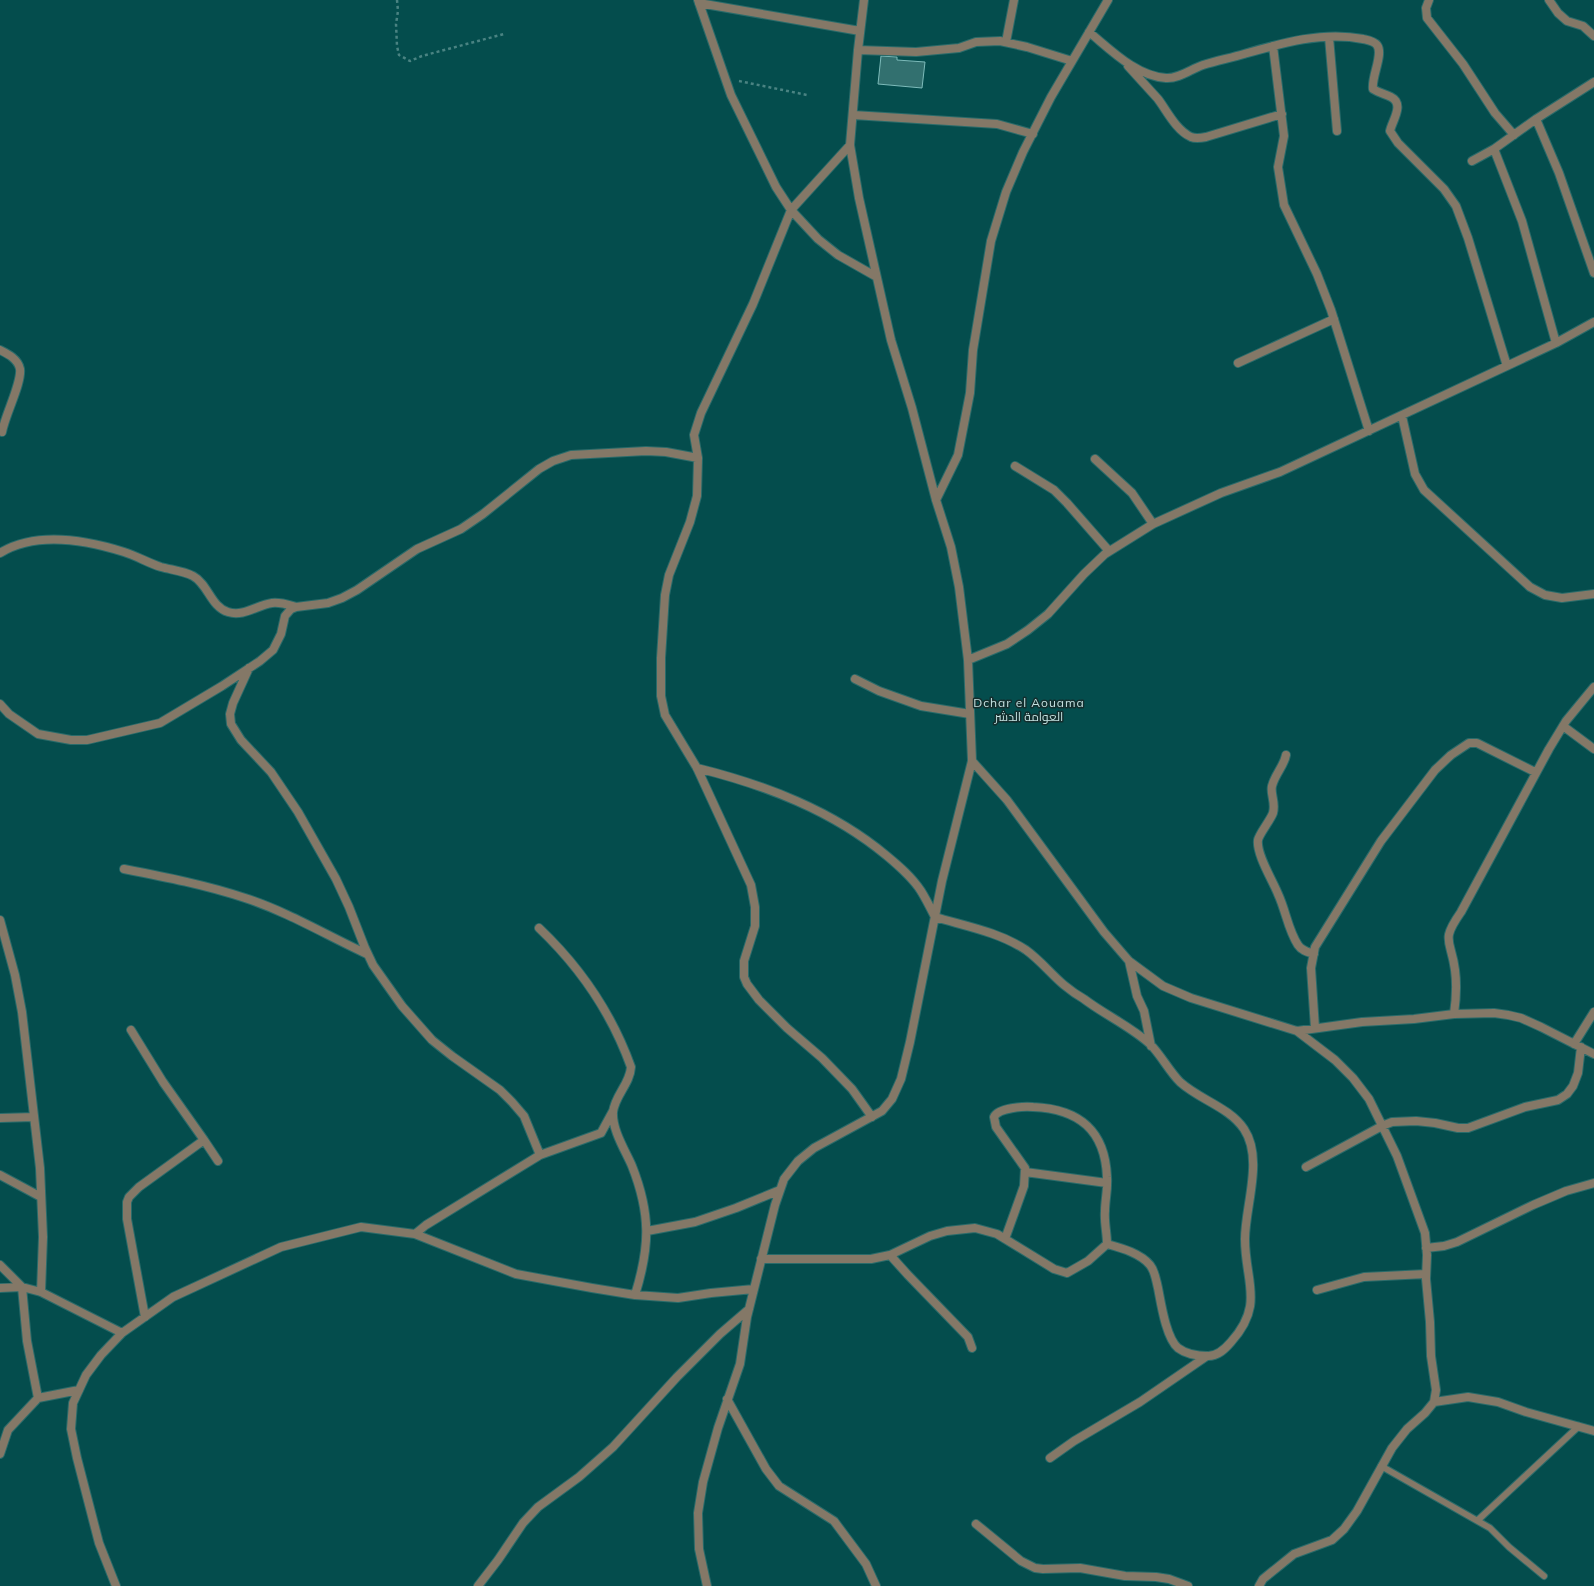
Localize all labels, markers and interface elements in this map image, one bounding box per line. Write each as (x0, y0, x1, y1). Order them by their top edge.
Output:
district label: Dchar el Aouama العوامة الدشر (973, 695, 1085, 724)

